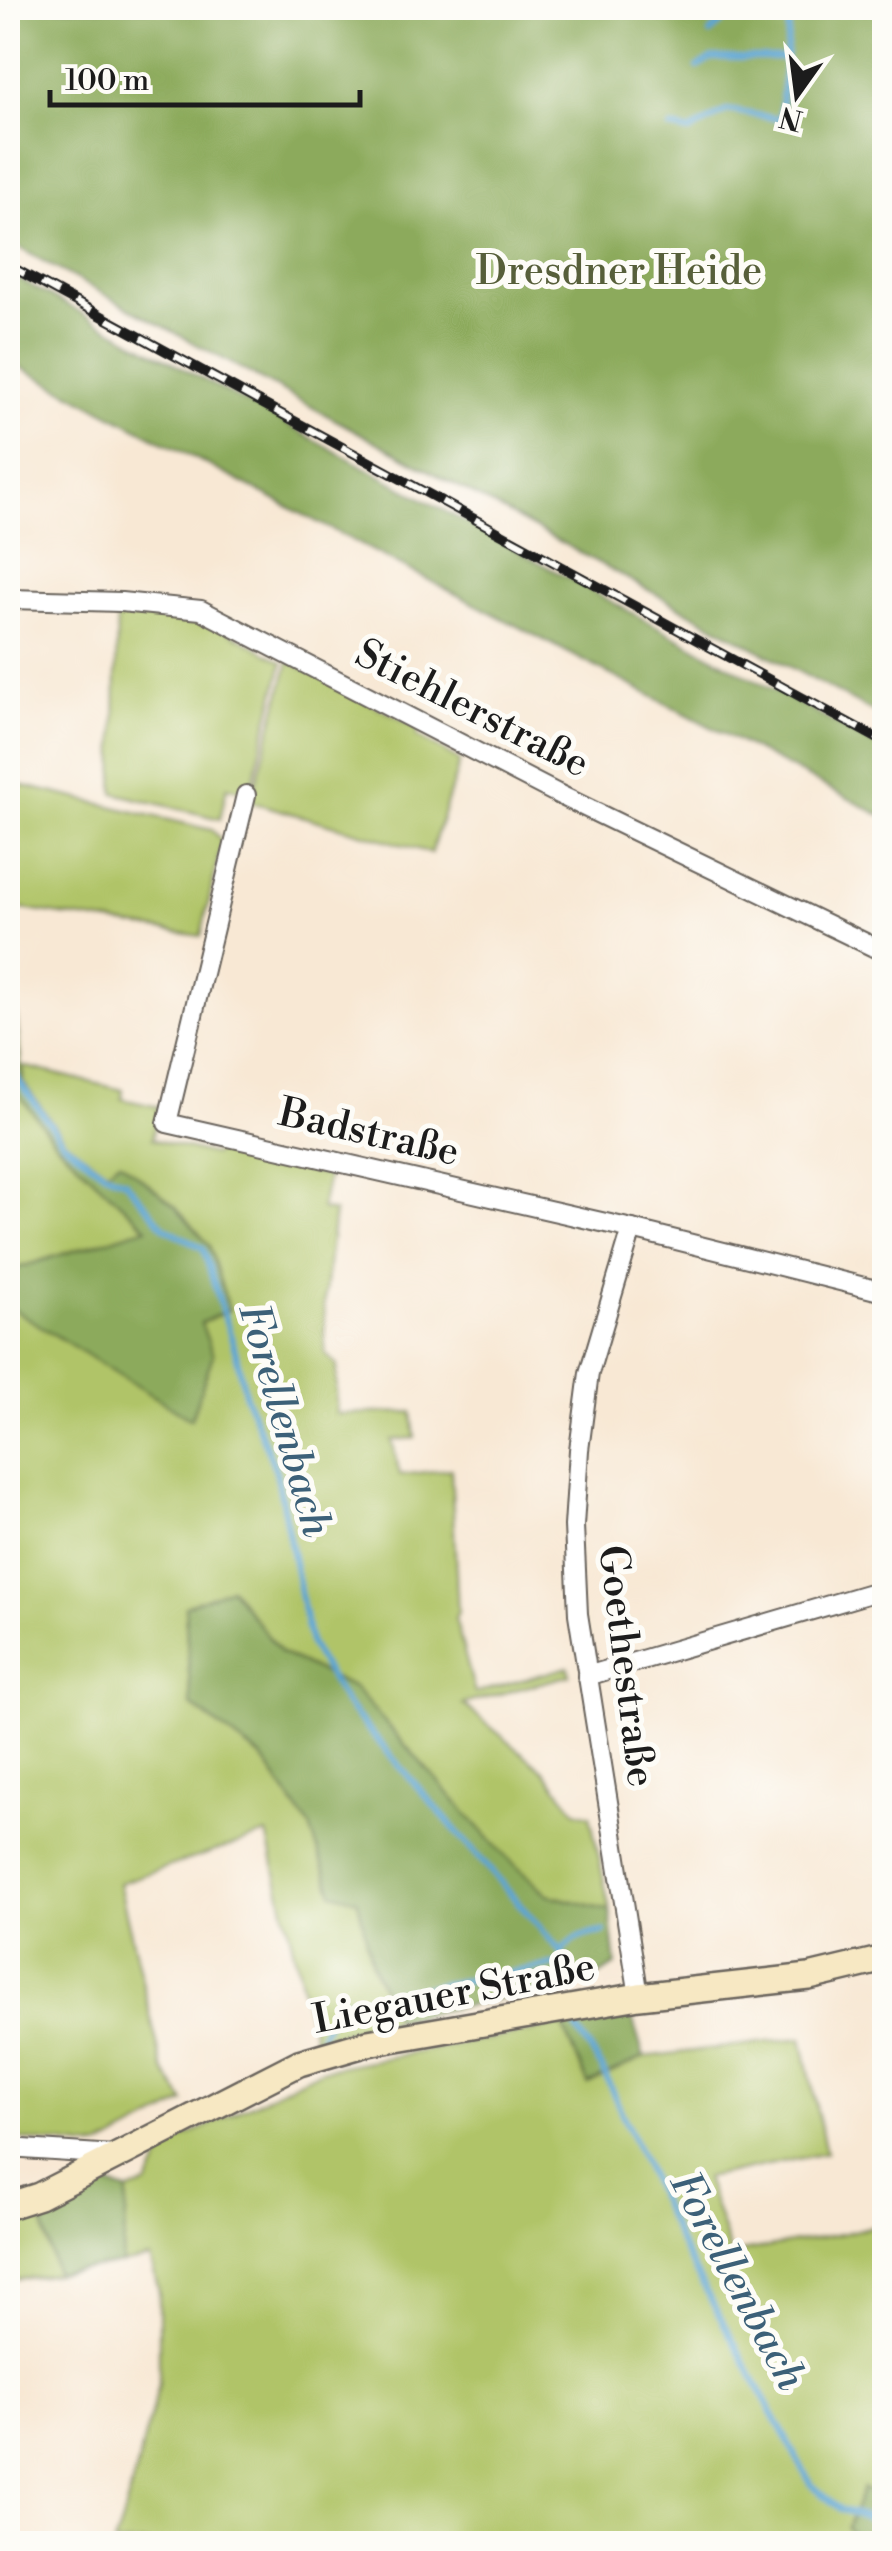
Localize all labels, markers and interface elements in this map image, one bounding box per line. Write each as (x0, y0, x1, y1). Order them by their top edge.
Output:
scale bar (50, 45, 360, 107)
north arrow (747, 45, 847, 145)
text: 100 m (65, 62, 149, 100)
text: N (776, 98, 806, 137)
park label: Dresdner Heide (476, 247, 762, 297)
street label: Stiehlerstraße (347, 629, 597, 789)
street label: Badstraße (273, 1088, 464, 1178)
water label: Forellenbach (225, 1297, 343, 1543)
street label: Goethestraße (586, 1542, 666, 1790)
street label: Liegauer Straße (309, 1942, 600, 2047)
water label: Forellenbach (657, 2163, 817, 2400)

